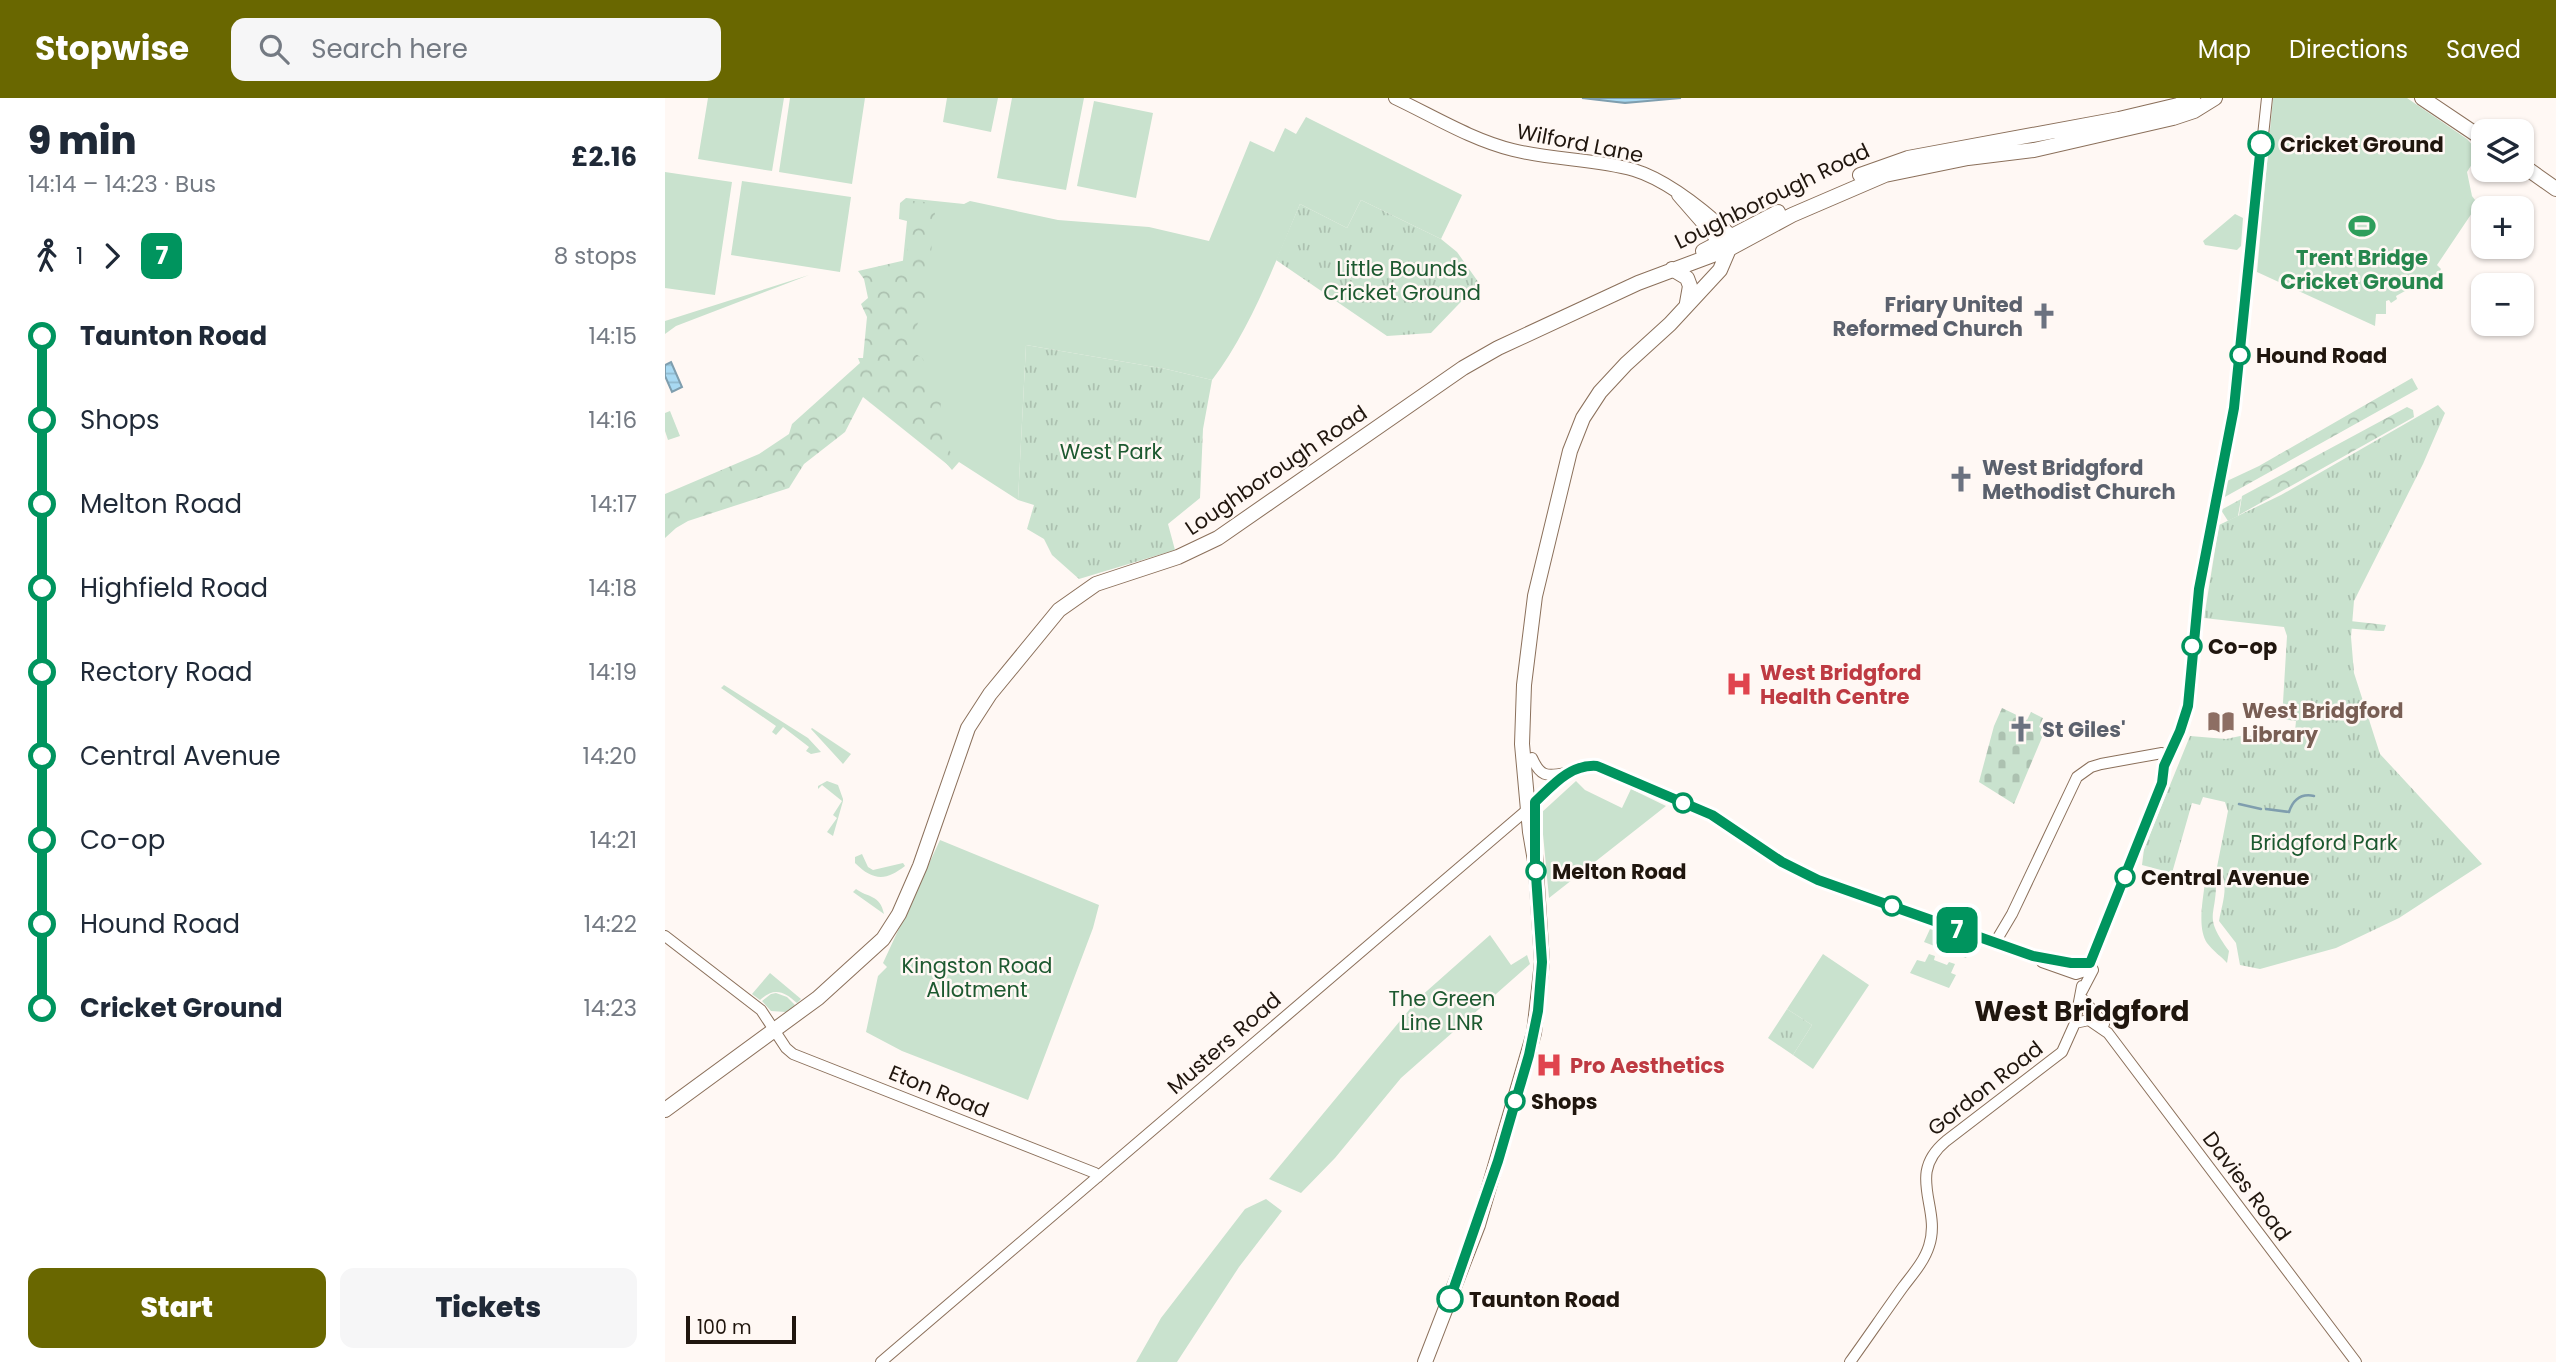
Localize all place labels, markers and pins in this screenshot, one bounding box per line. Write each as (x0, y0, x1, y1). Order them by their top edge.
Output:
place label: Cricket Ground (2280, 130, 2444, 159)
marker: Cricket Ground (2248, 131, 2274, 157)
sports icon: Trent Bridge Cricket Ground (2347, 211, 2377, 241)
place label: Trent Bridge Cricket Ground (2280, 243, 2444, 296)
place label: Friary United Reformed Church (1832, 290, 2023, 343)
church icon: Friary United Reformed Church (2029, 301, 2059, 331)
place label: Hound Road (2256, 341, 2387, 370)
marker: Hound Road (2230, 345, 2250, 365)
place label: West Bridgford Methodist Church (1982, 453, 2176, 506)
church icon: West Bridgford Methodist Church (1946, 464, 1976, 494)
place label: Co-op (2208, 632, 2277, 661)
marker: Co-op (2182, 636, 2202, 656)
place label: West Bridgford Health Centre (1760, 658, 1921, 711)
hospital icon: West Bridgford Health Centre (1724, 669, 1754, 699)
place label: West Bridgford Library (2242, 696, 2403, 749)
library icon: West Bridgford Library (2206, 707, 2236, 737)
church icon: St Giles' (2006, 714, 2036, 744)
place label: St Giles' (2042, 715, 2126, 744)
unlabelled marker (1673, 793, 1693, 813)
place label: Melton Road (1552, 857, 1687, 886)
marker: Melton Road (1526, 861, 1546, 881)
place label: Central Avenue (2141, 863, 2309, 892)
marker: Central Avenue (2115, 867, 2135, 887)
unlabelled marker (1882, 896, 1902, 916)
hospital icon: Pro Aesthetics (1534, 1050, 1564, 1080)
place label: Pro Aesthetics (1570, 1051, 1725, 1080)
place label: Shops (1531, 1087, 1597, 1116)
marker: Shops (1505, 1091, 1525, 1111)
place label: Taunton Road (1469, 1285, 1620, 1314)
marker: Taunton Road (1437, 1286, 1463, 1312)

